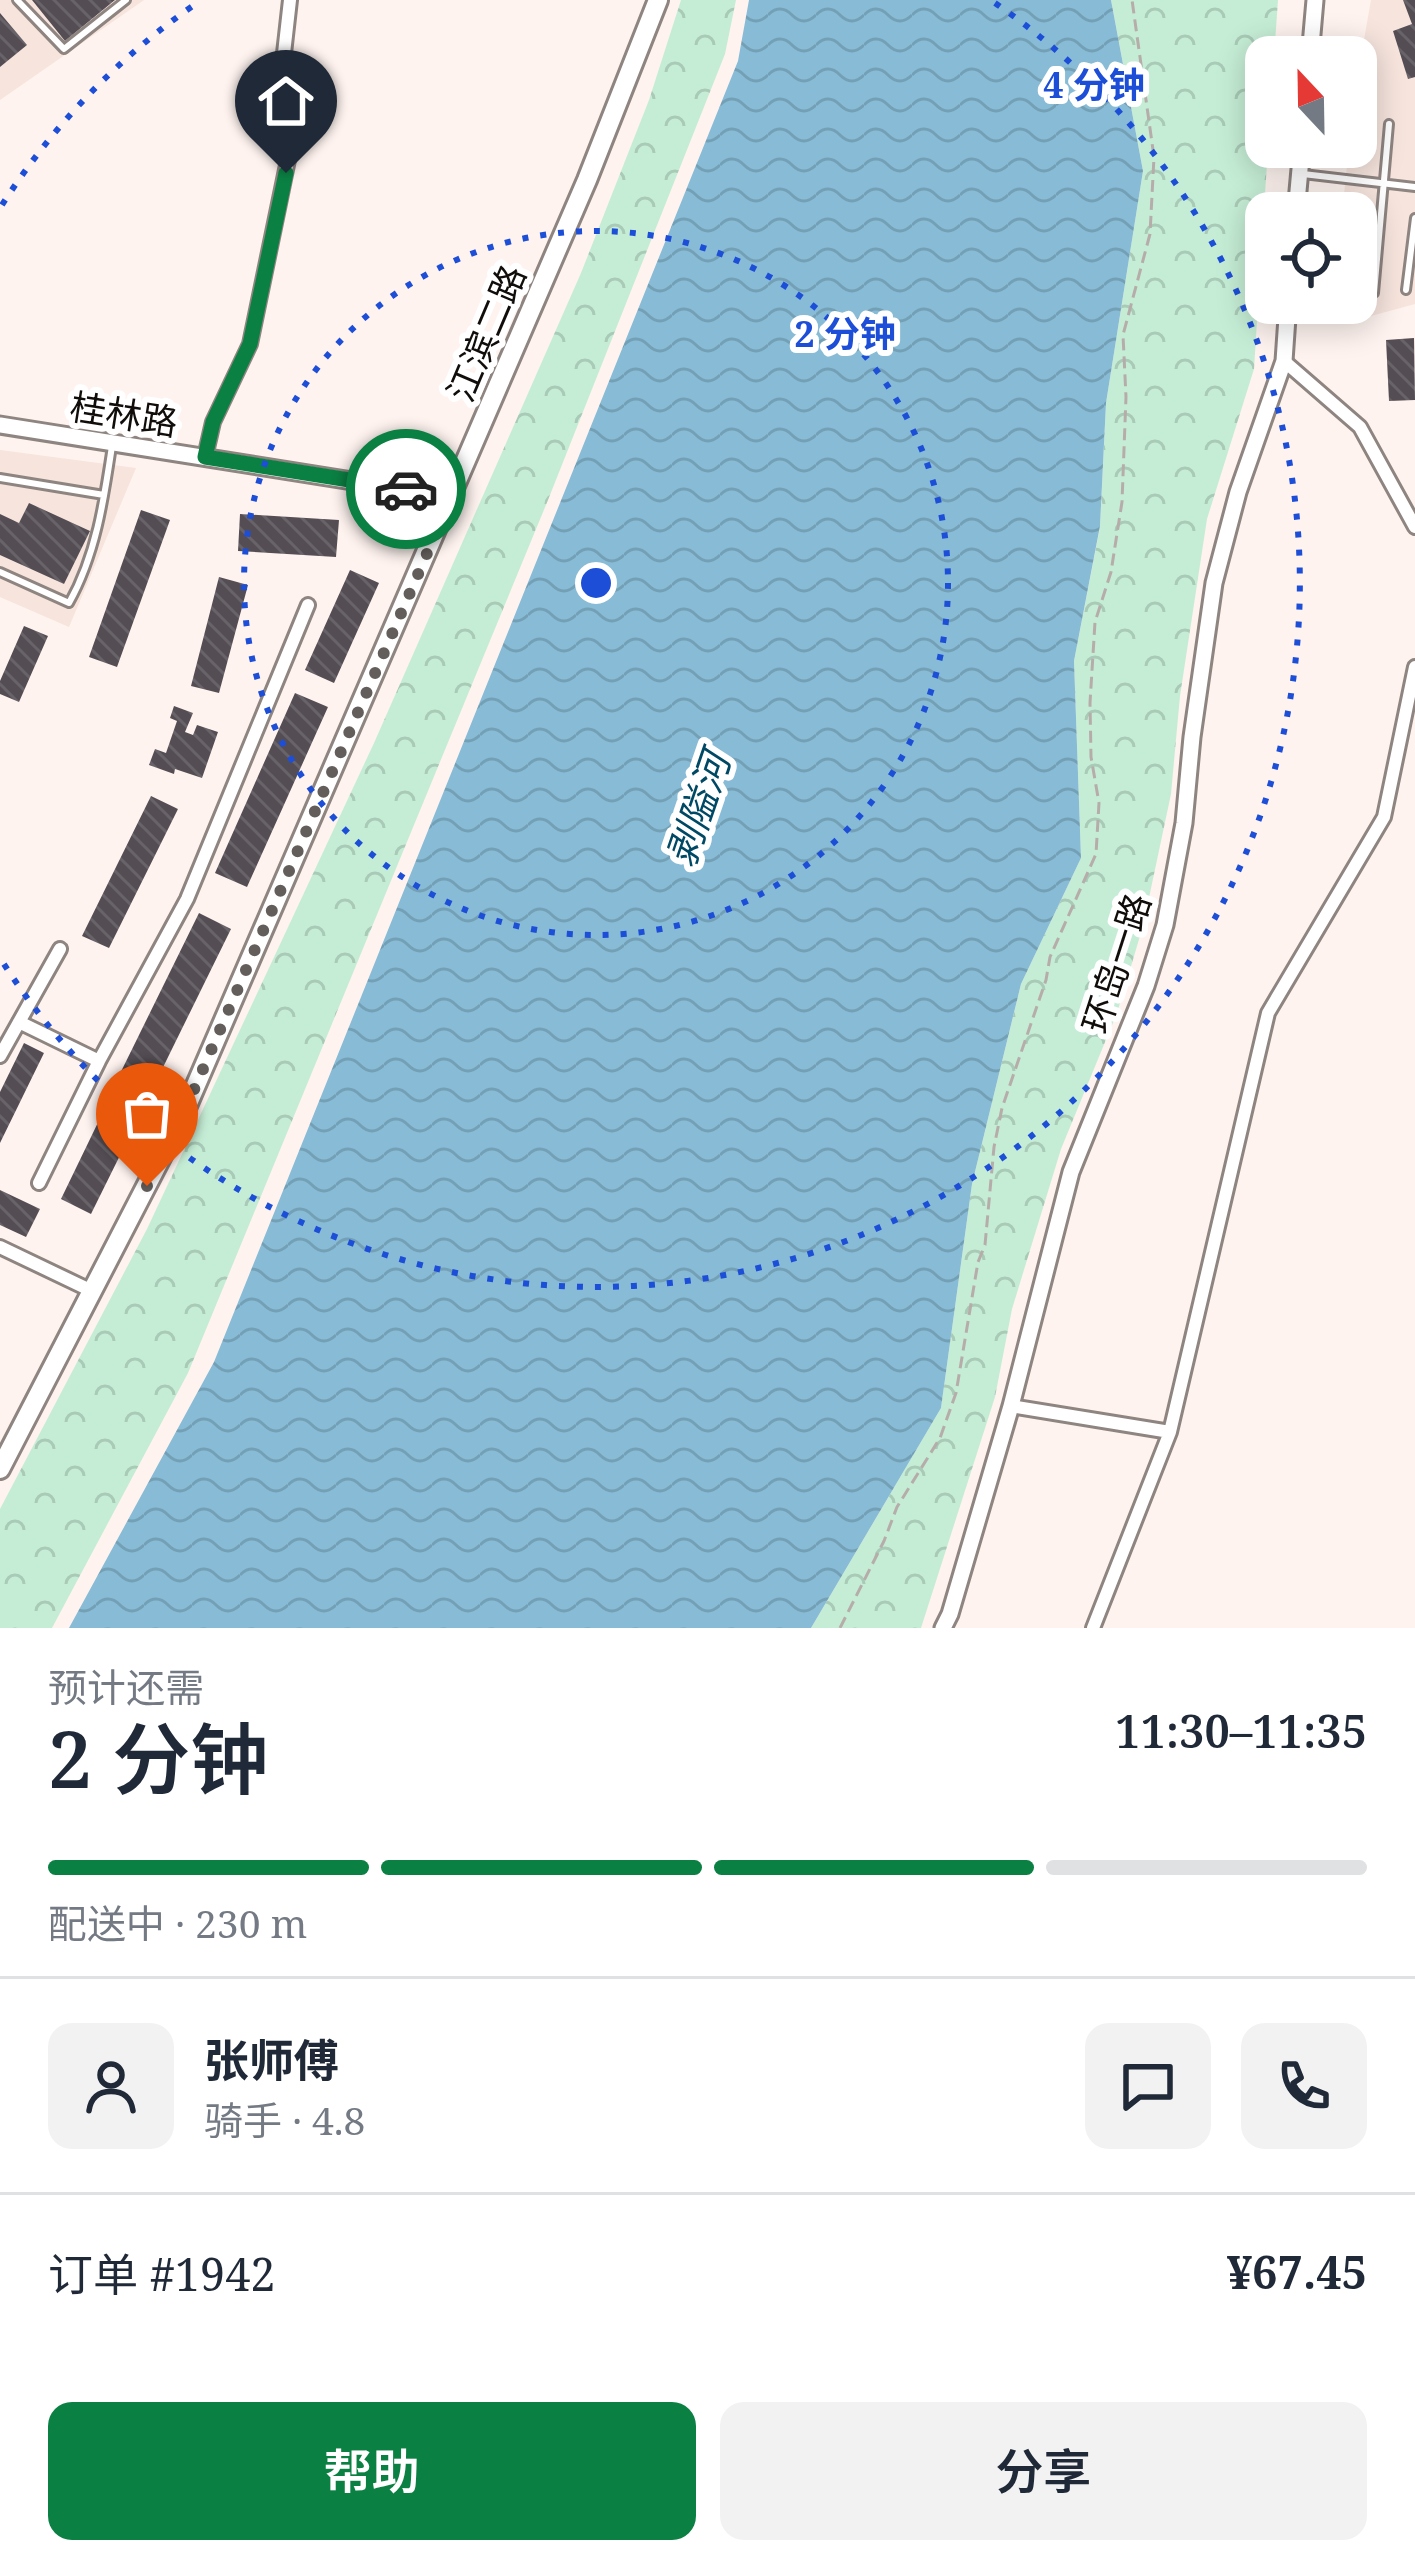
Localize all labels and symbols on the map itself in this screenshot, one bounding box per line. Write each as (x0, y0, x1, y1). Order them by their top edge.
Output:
north arrow (1245, 36, 1377, 168)
pin (235, 50, 337, 173)
text: 4 分钟 (1043, 60, 1145, 109)
street label: 江滨二路 (435, 257, 537, 409)
text: 2 分钟 (794, 309, 896, 358)
street label: 桂林路 (67, 381, 181, 447)
courier (346, 429, 466, 549)
centre of rings (575, 562, 617, 604)
water label: 剥隘河 (653, 738, 743, 873)
street label: 环岛一路 (1070, 887, 1162, 1039)
pin (96, 1063, 198, 1186)

